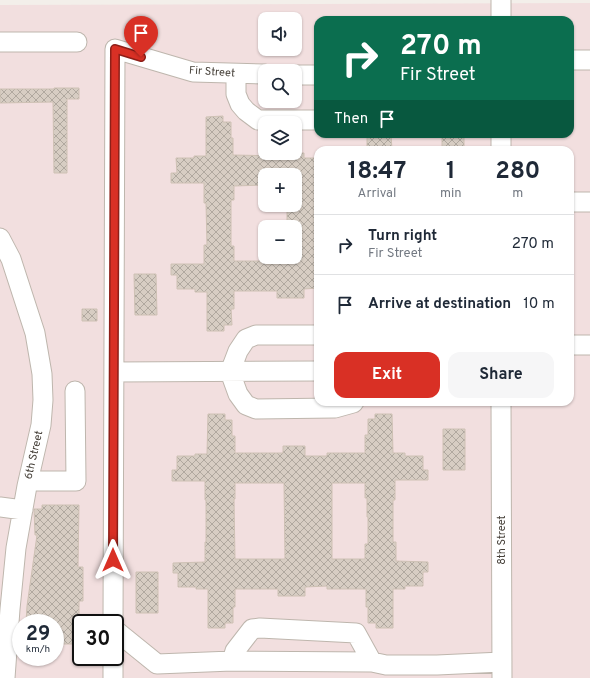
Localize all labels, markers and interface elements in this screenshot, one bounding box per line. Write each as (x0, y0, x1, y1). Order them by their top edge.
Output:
map controls (258, 12, 302, 264)
button: sound (258, 12, 302, 56)
pin (124, 16, 158, 57)
icon: arrive (130, 22, 152, 44)
text: 270 m (400, 29, 482, 65)
icon: right (334, 32, 386, 84)
street label: Fir Street (189, 63, 235, 81)
button: search (258, 64, 302, 108)
text: Fir Street (400, 64, 475, 87)
icon: arrive (376, 108, 398, 130)
text: Then (334, 110, 368, 129)
button: layers (258, 116, 302, 160)
text: 18:47 (348, 157, 406, 187)
text: 1 (446, 157, 456, 187)
text: 280 (495, 157, 540, 187)
button: + (258, 168, 302, 212)
text: Arrival (358, 186, 396, 202)
text: min (440, 186, 462, 202)
text: m (512, 186, 523, 202)
button: − (258, 220, 302, 264)
text: Turn right (368, 227, 437, 246)
icon: right (334, 234, 356, 256)
text: 270 m (512, 235, 554, 254)
text: Fir Street (368, 246, 423, 262)
icon: arrive (334, 294, 356, 316)
text: Arrive at destination (368, 295, 511, 314)
text: 10 m (523, 295, 555, 314)
button: Exit (334, 352, 440, 398)
button: Share (448, 352, 554, 398)
street label: 6th Street (22, 429, 46, 481)
street label: 8th Street (495, 515, 509, 565)
position arrow (92, 539, 134, 581)
speed limit sign: 30 (72, 614, 124, 666)
text: 29 (26, 622, 50, 648)
text: km/h (26, 643, 50, 656)

